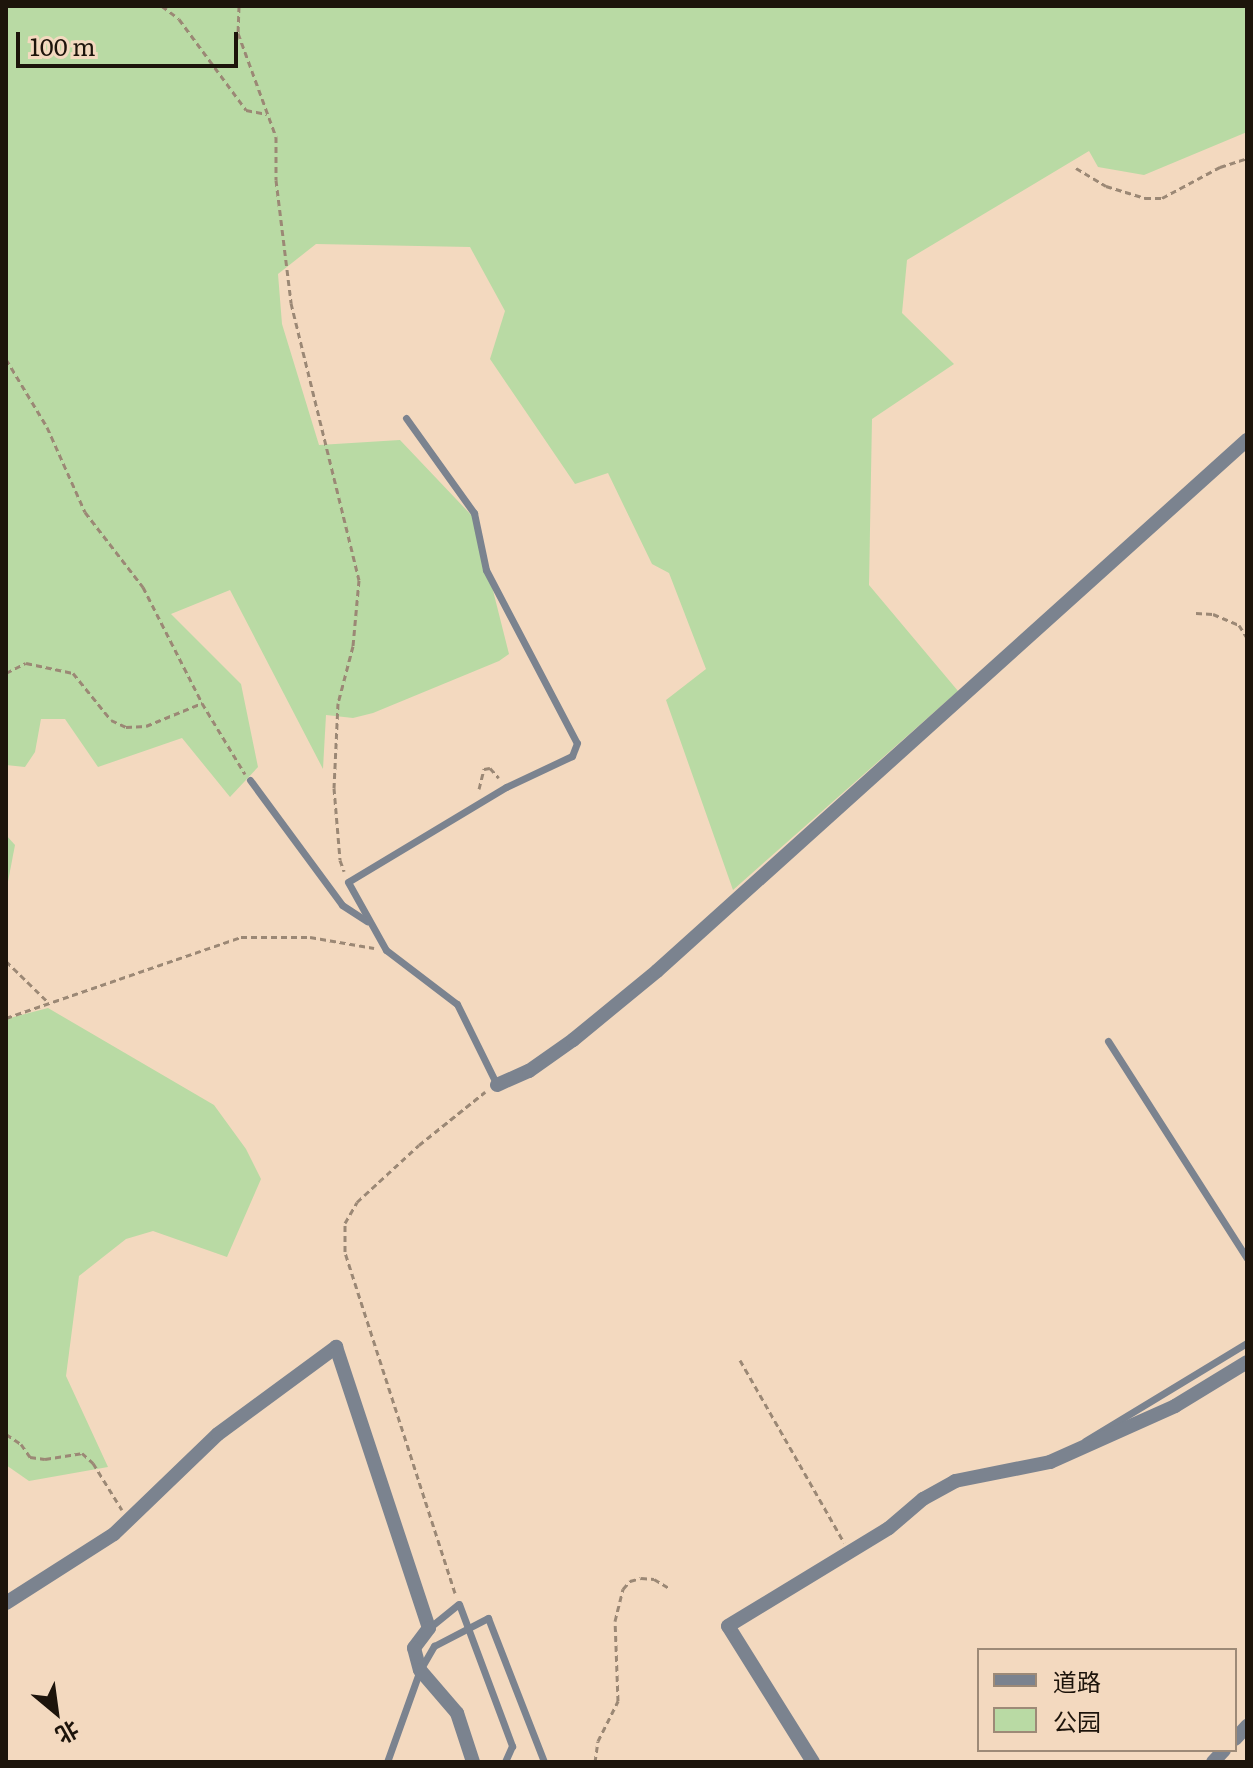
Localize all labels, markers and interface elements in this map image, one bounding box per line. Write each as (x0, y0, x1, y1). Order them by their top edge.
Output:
scale bar (20, 16, 242, 66)
text: 100 m (30, 28, 96, 63)
legend (977, 1648, 1237, 1752)
text: 道路 (1053, 1663, 1101, 1698)
north arrow (16, 1672, 96, 1752)
text: 公园 (1053, 1703, 1101, 1738)
text: 北 (50, 1714, 86, 1753)

